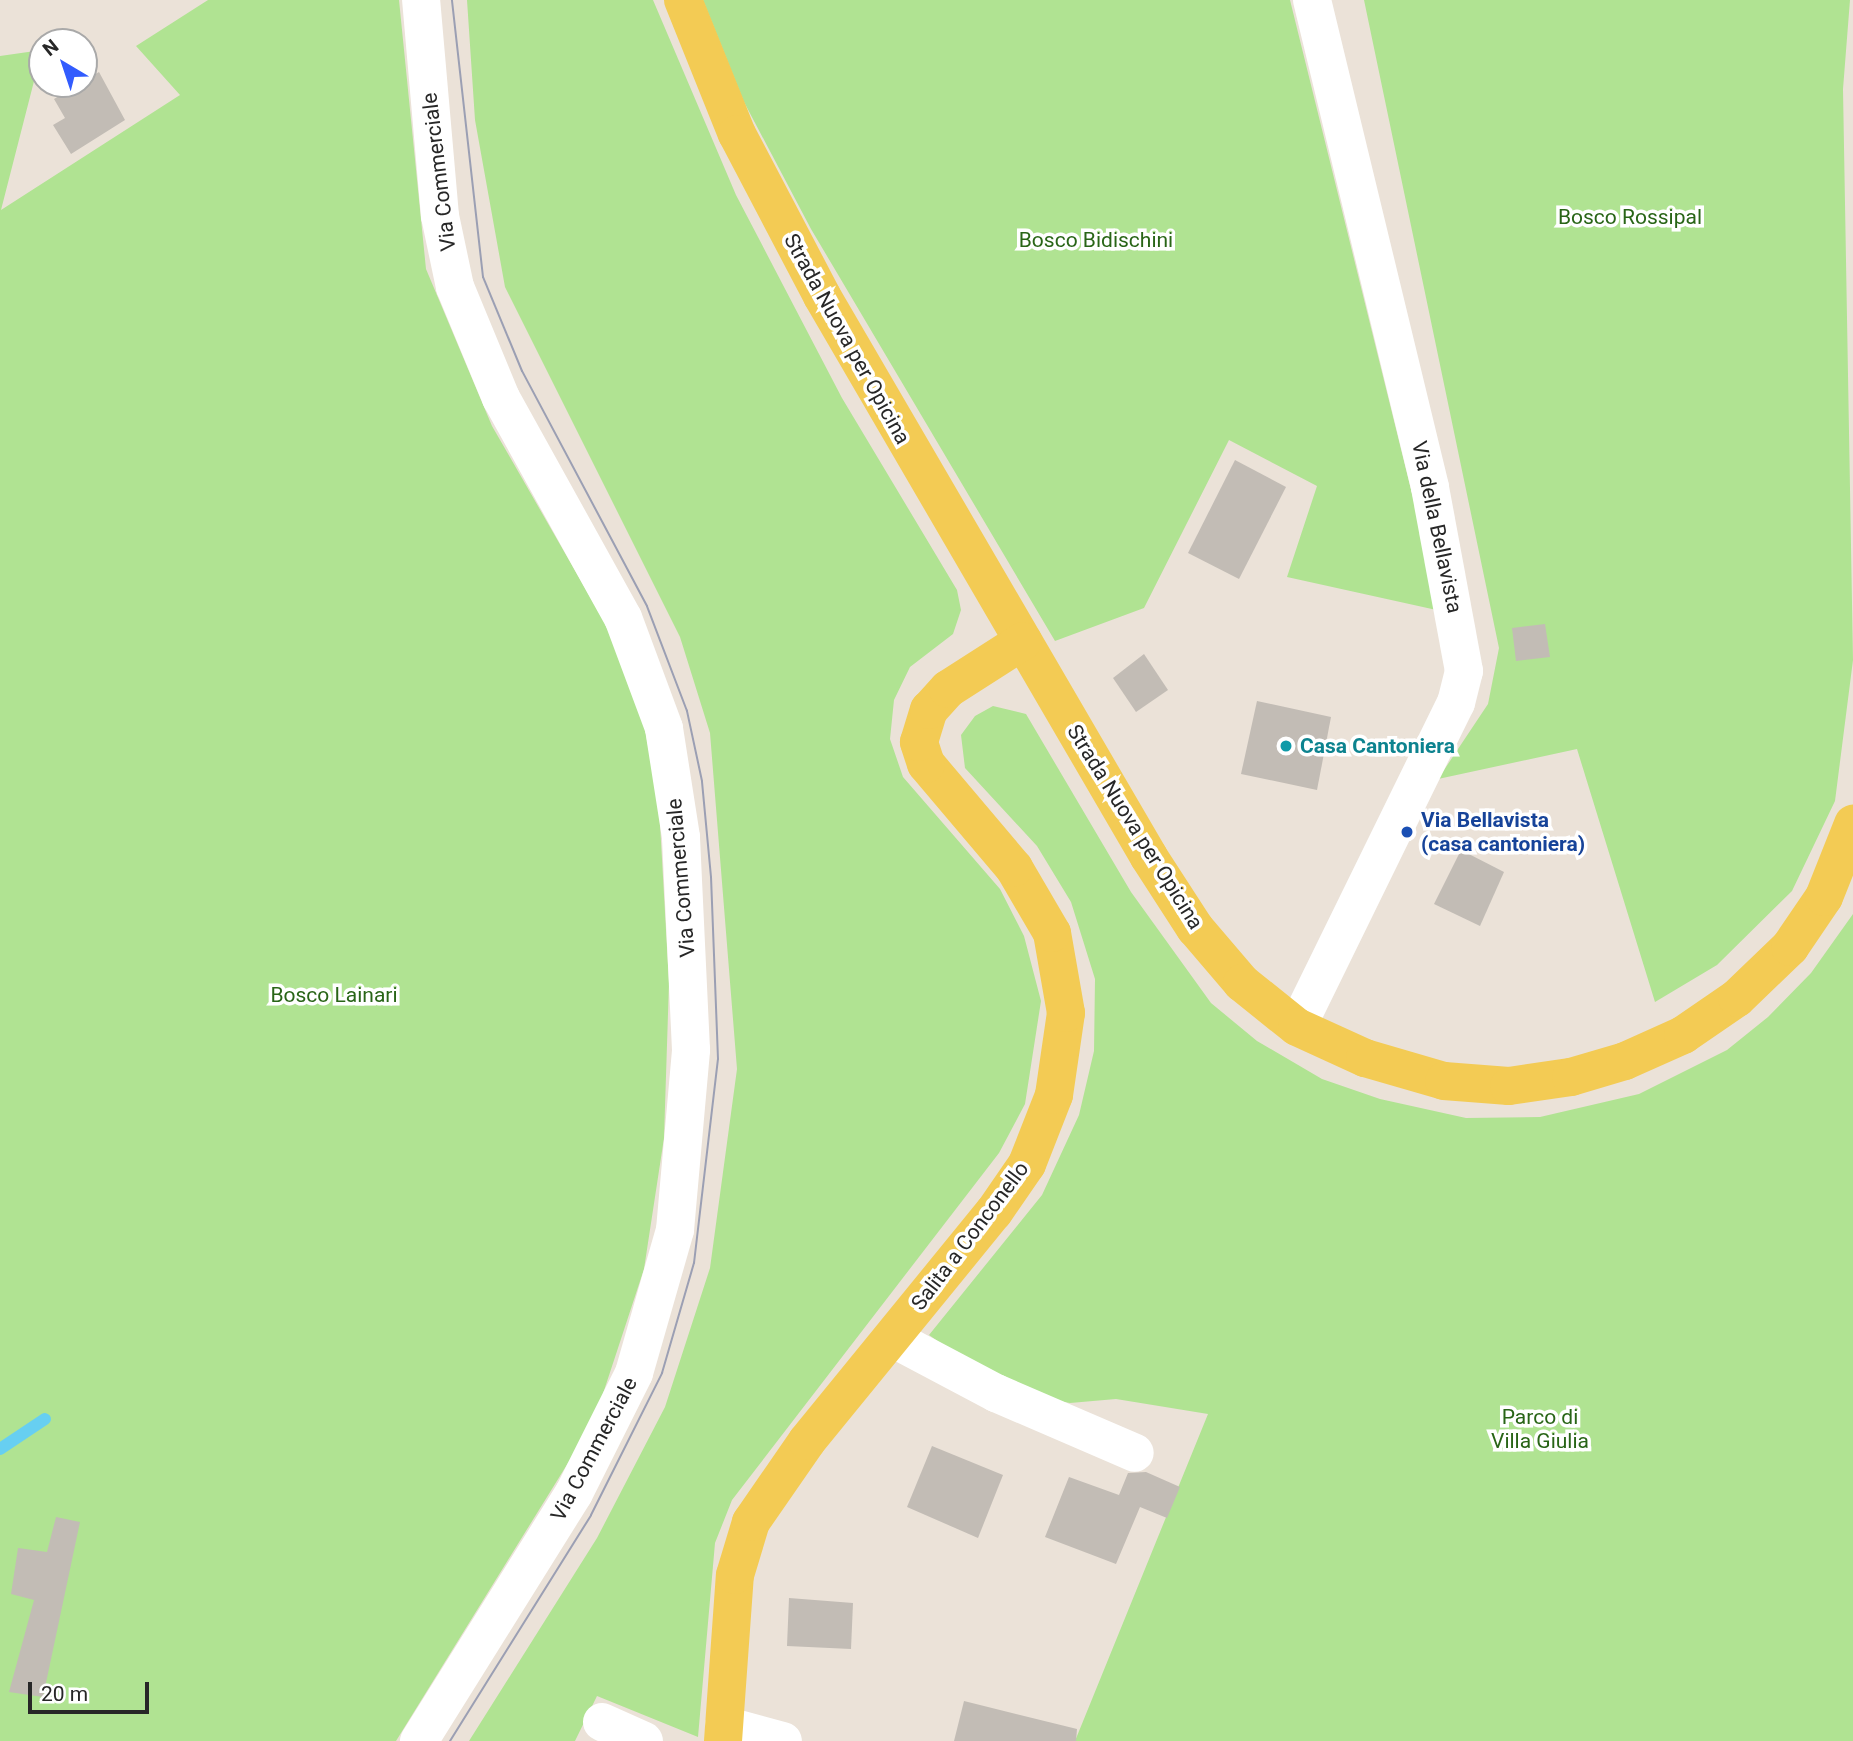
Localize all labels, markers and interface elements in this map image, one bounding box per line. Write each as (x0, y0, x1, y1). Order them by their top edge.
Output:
north arrow (28, 28, 98, 98)
text: N (38, 35, 63, 61)
street label: Via Commerciale (417, 91, 461, 253)
park label: Bosco Rossipal (1558, 204, 1702, 230)
park label: Bosco Bidischini (1019, 227, 1173, 253)
street label: Strada Nuova per Opicina (779, 229, 915, 449)
street label: Via della Bellavista (1406, 439, 1468, 615)
street label: Strada Nuova per Opicina (1062, 720, 1208, 934)
place label: Casa Cantoniera (1300, 733, 1455, 759)
marker: Casa Cantoniera (1278, 738, 1294, 754)
street label: Via Commerciale (662, 798, 700, 958)
place label: Via Bellavista (casa cantoniera) (1421, 807, 1585, 857)
marker: Via Bellavista (casa cantoniera) (1399, 824, 1415, 840)
park label: Bosco Lainari (270, 982, 398, 1008)
street label: Salita a Conconello (906, 1157, 1034, 1315)
street label: Via Commerciale (545, 1373, 643, 1525)
park label: Parco di Villa Giulia (1491, 1404, 1589, 1454)
scale bar (32, 1668, 152, 1712)
text: 20 m (41, 1682, 88, 1706)

